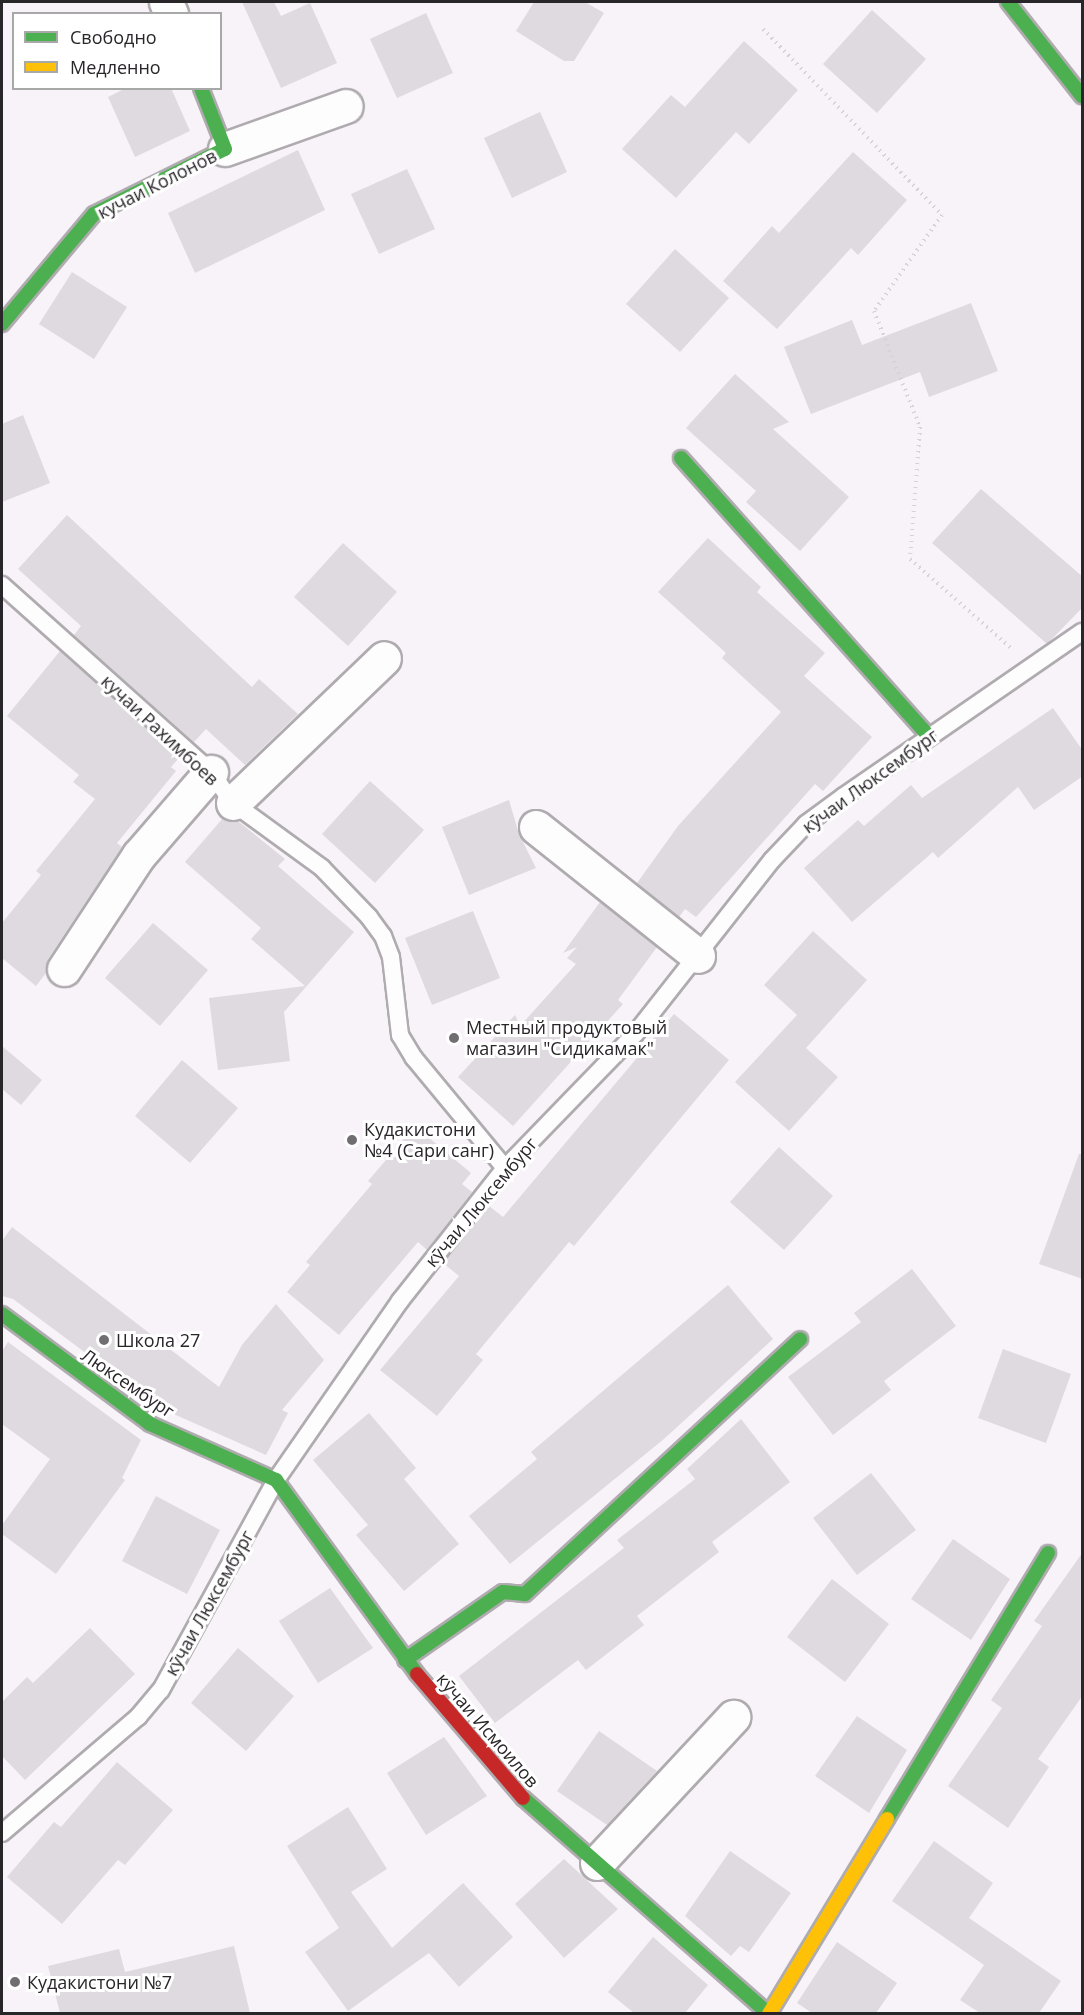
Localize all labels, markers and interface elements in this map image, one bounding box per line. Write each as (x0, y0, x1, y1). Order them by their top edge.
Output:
legend (12, 12, 222, 90)
text: Свободно (70, 25, 157, 49)
text: Медленно (70, 55, 161, 79)
street label: кучаи Колонов (94, 145, 220, 223)
street label: кучаи Рахимбоев (97, 670, 223, 790)
street label: кӯчаи Люксембург (798, 724, 942, 838)
place label: Местный продуктовый магазин "Сидикамак" (466, 1017, 667, 1060)
marker: Местный продуктовый магазин "Сидикамак" (447, 1031, 461, 1045)
place label: Кудакистони №4 (Сари санг) (364, 1119, 494, 1162)
marker: Кудакистони №4 (Сари санг) (345, 1133, 359, 1147)
street label: кӯчаи Люксембург (420, 1133, 542, 1271)
place label: Школа 27 (116, 1329, 200, 1351)
marker: Школа 27 (97, 1333, 111, 1347)
street label: Люксембург (77, 1344, 179, 1422)
street label: кӯчаи Люксембург (160, 1527, 258, 1679)
street label: кӯчаи Исмоилов (432, 1668, 544, 1792)
place label: Кудакистони №7 (27, 1971, 172, 1993)
marker: Кудакистони №7 (8, 1975, 22, 1989)

